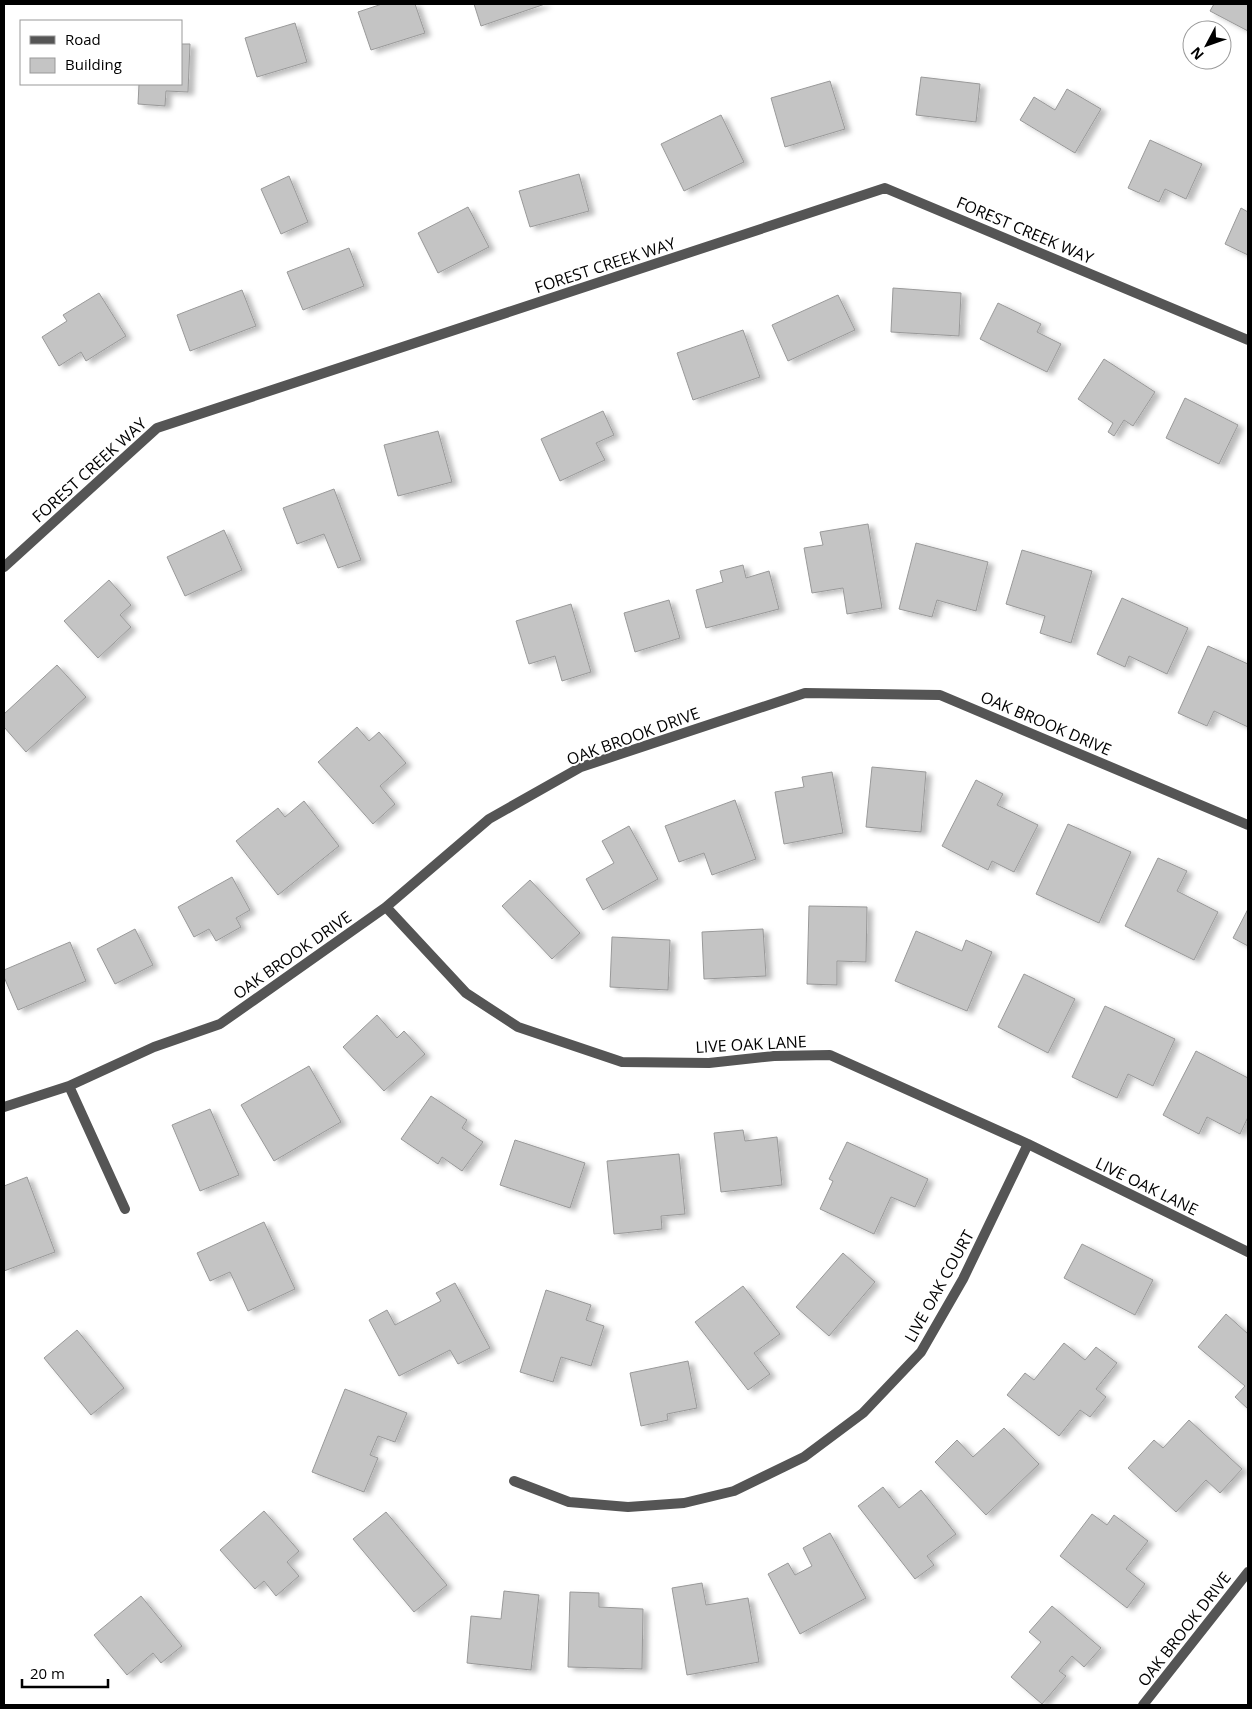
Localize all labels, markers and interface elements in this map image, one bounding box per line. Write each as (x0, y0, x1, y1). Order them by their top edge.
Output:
legend (20, 20, 182, 85)
north arrow (1182, 20, 1232, 70)
text: Road (65, 29, 101, 49)
text: N (1186, 43, 1208, 64)
text: Building (65, 54, 122, 74)
street label: FOREST CREEK WAY (953, 191, 1097, 269)
street label: FOREST CREEK WAY (532, 232, 678, 298)
street label: FOREST CREEK WAY (27, 413, 151, 527)
street label: OAK BROOK DRIVE (977, 686, 1115, 760)
street label: OAK BROOK DRIVE (563, 702, 703, 770)
street label: OAK BROOK DRIVE (228, 906, 356, 1004)
street label: LIVE OAK LANE (695, 1030, 807, 1058)
street label: LIVE OAK LANE (1092, 1152, 1202, 1220)
street label: LIVE OAK COURT (899, 1226, 979, 1346)
street label: OAK BROOK DRIVE (1132, 1567, 1236, 1691)
scale bar (22, 1656, 109, 1688)
text: 20 m (30, 1663, 65, 1683)

